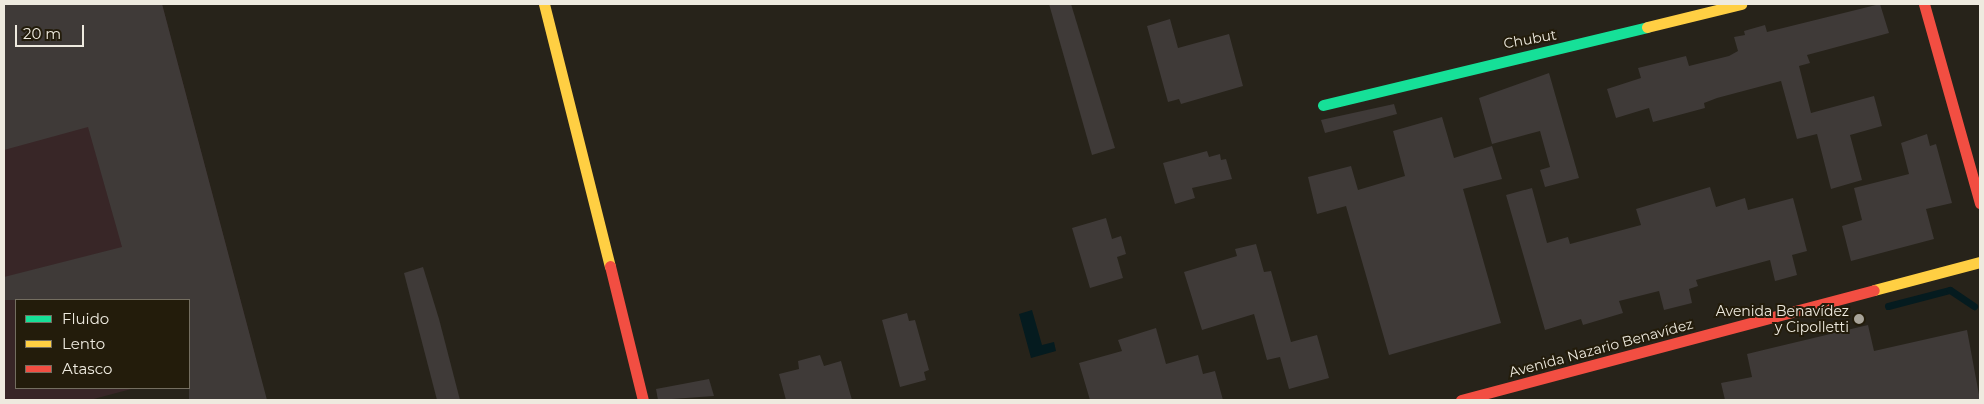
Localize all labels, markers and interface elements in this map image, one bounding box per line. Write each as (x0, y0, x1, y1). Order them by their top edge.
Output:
scale bar (18, 15, 86, 47)
text: 20 m (23, 24, 61, 43)
street label: Chubut (1502, 26, 1558, 52)
legend (15, 299, 190, 389)
place label: Avenida Benavídez y Cipolletti (1716, 303, 1849, 336)
text: Fluido (62, 309, 109, 328)
marker: Avenida Benavídez y Cipolletti (1853, 313, 1865, 325)
street label: Avenida Nazario Benavídez (1507, 315, 1695, 381)
text: Lento (62, 334, 105, 353)
text: Atasco (62, 359, 112, 378)

